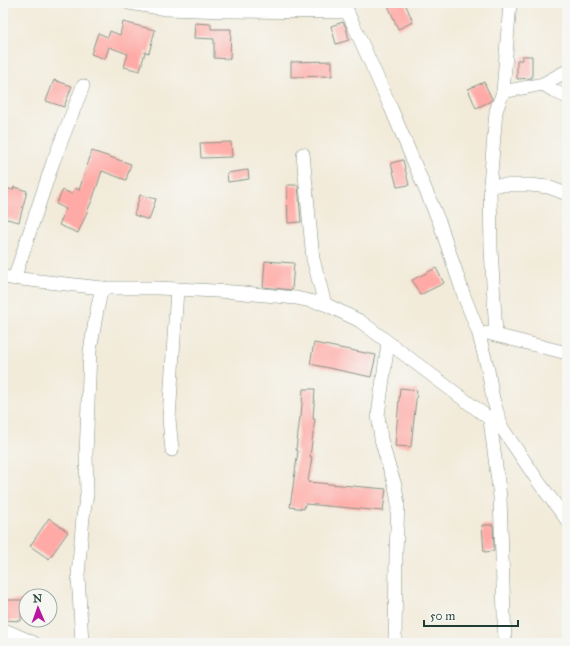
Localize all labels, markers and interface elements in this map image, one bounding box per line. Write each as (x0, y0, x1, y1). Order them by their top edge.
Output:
north arrow (18, 588, 58, 628)
text: N (33, 592, 43, 605)
scale bar (424, 602, 518, 628)
text: 50 m (430, 609, 455, 623)

